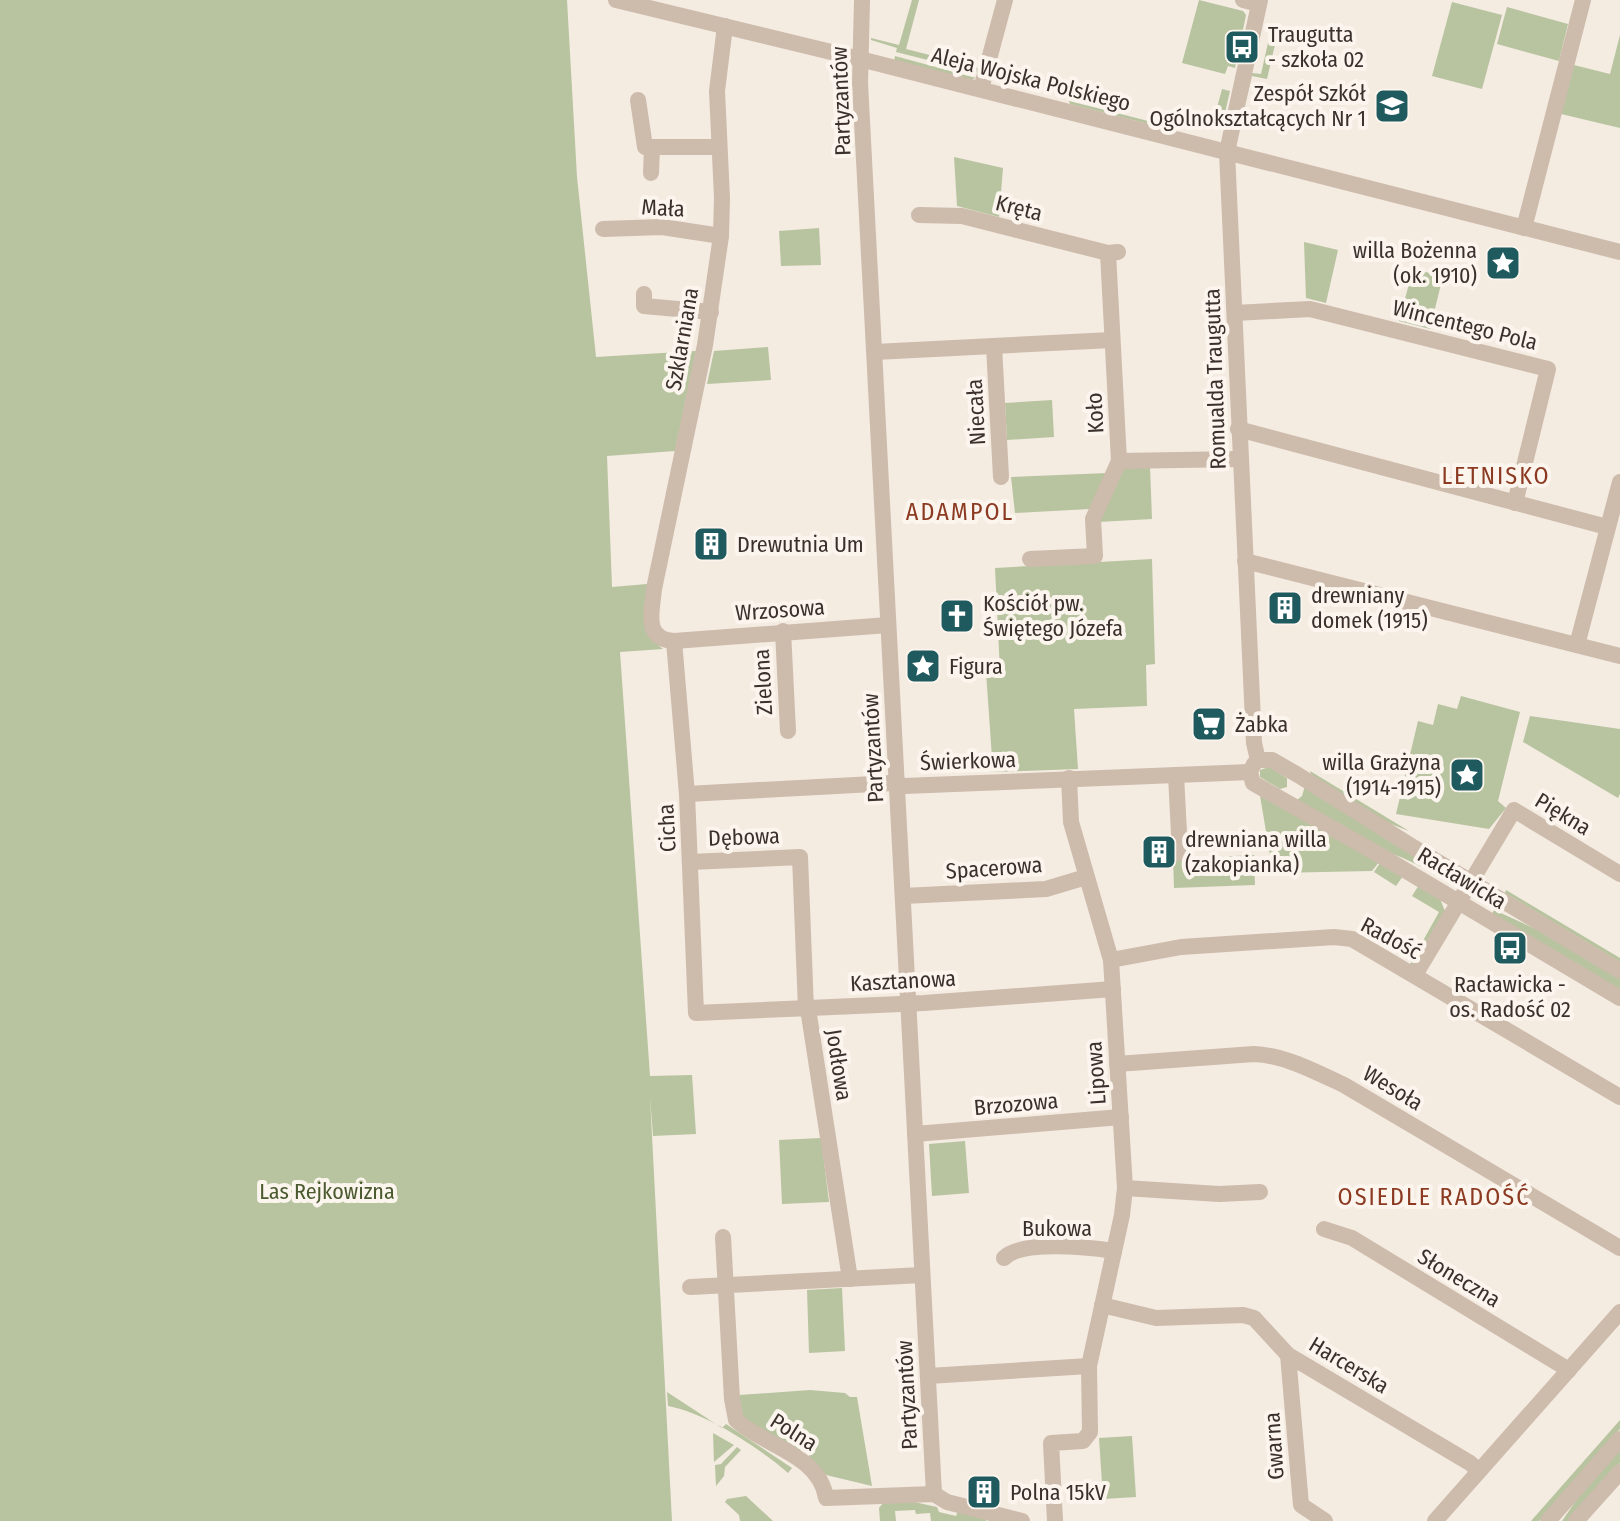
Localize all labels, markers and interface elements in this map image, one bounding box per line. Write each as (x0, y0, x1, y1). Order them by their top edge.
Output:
place label: Traugutta - szkoła 02 (1268, 21, 1364, 73)
bus stop icon: Traugutta - szkoła 02 (1223, 28, 1261, 66)
street label: Aleja Wojska Polskiego (929, 41, 1133, 117)
street label: Partyzantów (826, 46, 856, 156)
place label: Zespół Szkół Ogólnokształcących Nr 1 (1150, 80, 1367, 132)
school or university icon: Zespół Szkół Ogólnokształcących Nr 1 (1373, 87, 1411, 125)
street label: Kręta (993, 189, 1045, 227)
street label: Mała (641, 193, 685, 223)
place label: willa Bożenna (ok. 1910) (1353, 237, 1477, 289)
place icon: willa Bożenna (ok. 1910) (1484, 244, 1522, 282)
street label: Szklarniana (660, 285, 704, 393)
street label: Romualda Traugutta (1198, 288, 1232, 470)
street label: Wincentego Pola (1390, 294, 1540, 356)
street label: Niecała (961, 378, 991, 446)
street label: Koło (1080, 392, 1110, 434)
district label: LETNISKO (1441, 462, 1551, 490)
district label: ADAMPOL (906, 498, 1014, 526)
building icon: Drewutnia Um (692, 525, 730, 563)
place label: Drewutnia Um (737, 531, 864, 558)
place label: drewniany domek (1915) (1311, 582, 1428, 634)
building icon: drewniany domek (1915) (1266, 589, 1304, 627)
place label: Kościół pw. Świętego Józefa (983, 590, 1123, 642)
street label: Wrzosowa (734, 593, 826, 627)
church icon: Kościół pw. Świętego Józefa (938, 597, 976, 635)
place icon: Figura (904, 647, 942, 685)
street label: Zielona (748, 648, 778, 716)
place label: Figura (949, 653, 1003, 680)
street label: Partyzantów (857, 693, 889, 803)
supermarket icon: Żabka (1190, 705, 1228, 743)
place label: Żabka (1235, 711, 1288, 738)
street label: Świerkowa (920, 746, 1016, 776)
place label: willa Grażyna (1914-1915) (1322, 749, 1441, 801)
place icon: willa Grażyna (1914-1915) (1448, 756, 1486, 794)
street label: Piękna (1530, 787, 1596, 841)
street label: Cicha (652, 803, 682, 853)
street label: Dębowa (708, 822, 780, 852)
place label: drewniana willa (zakopianka) (1185, 826, 1327, 878)
building icon: drewniana willa (zakopianka) (1140, 833, 1178, 871)
street label: Racławicka (1413, 841, 1511, 915)
street label: Spacerowa (945, 851, 1043, 885)
street label: Radość (1356, 911, 1426, 965)
bus stop icon: Racławicka - os. Radość 02 (1491, 929, 1529, 967)
street label: Kasztanowa (849, 965, 957, 997)
place label: Racławicka - os. Radość 02 (1449, 971, 1571, 1023)
street label: Jodłowa (820, 1027, 858, 1103)
street label: Lipowa (1080, 1040, 1112, 1106)
street label: Wesoła (1358, 1060, 1428, 1116)
street label: Brzozowa (973, 1087, 1059, 1121)
park label: Las Rejkowizna (259, 1178, 395, 1205)
district label: OSIEDLE RADOŚĆ (1338, 1183, 1530, 1211)
street label: Bukowa (1022, 1215, 1092, 1242)
street label: Słoneczna (1413, 1243, 1505, 1313)
street label: Harcerska (1304, 1331, 1394, 1399)
street label: Partyzantów (891, 1340, 923, 1450)
street label: Polna (765, 1407, 823, 1457)
street label: Gwarna (1258, 1411, 1290, 1481)
building icon: Polna 15kV (965, 1473, 1003, 1511)
place label: Polna 15kV (1010, 1479, 1107, 1506)

